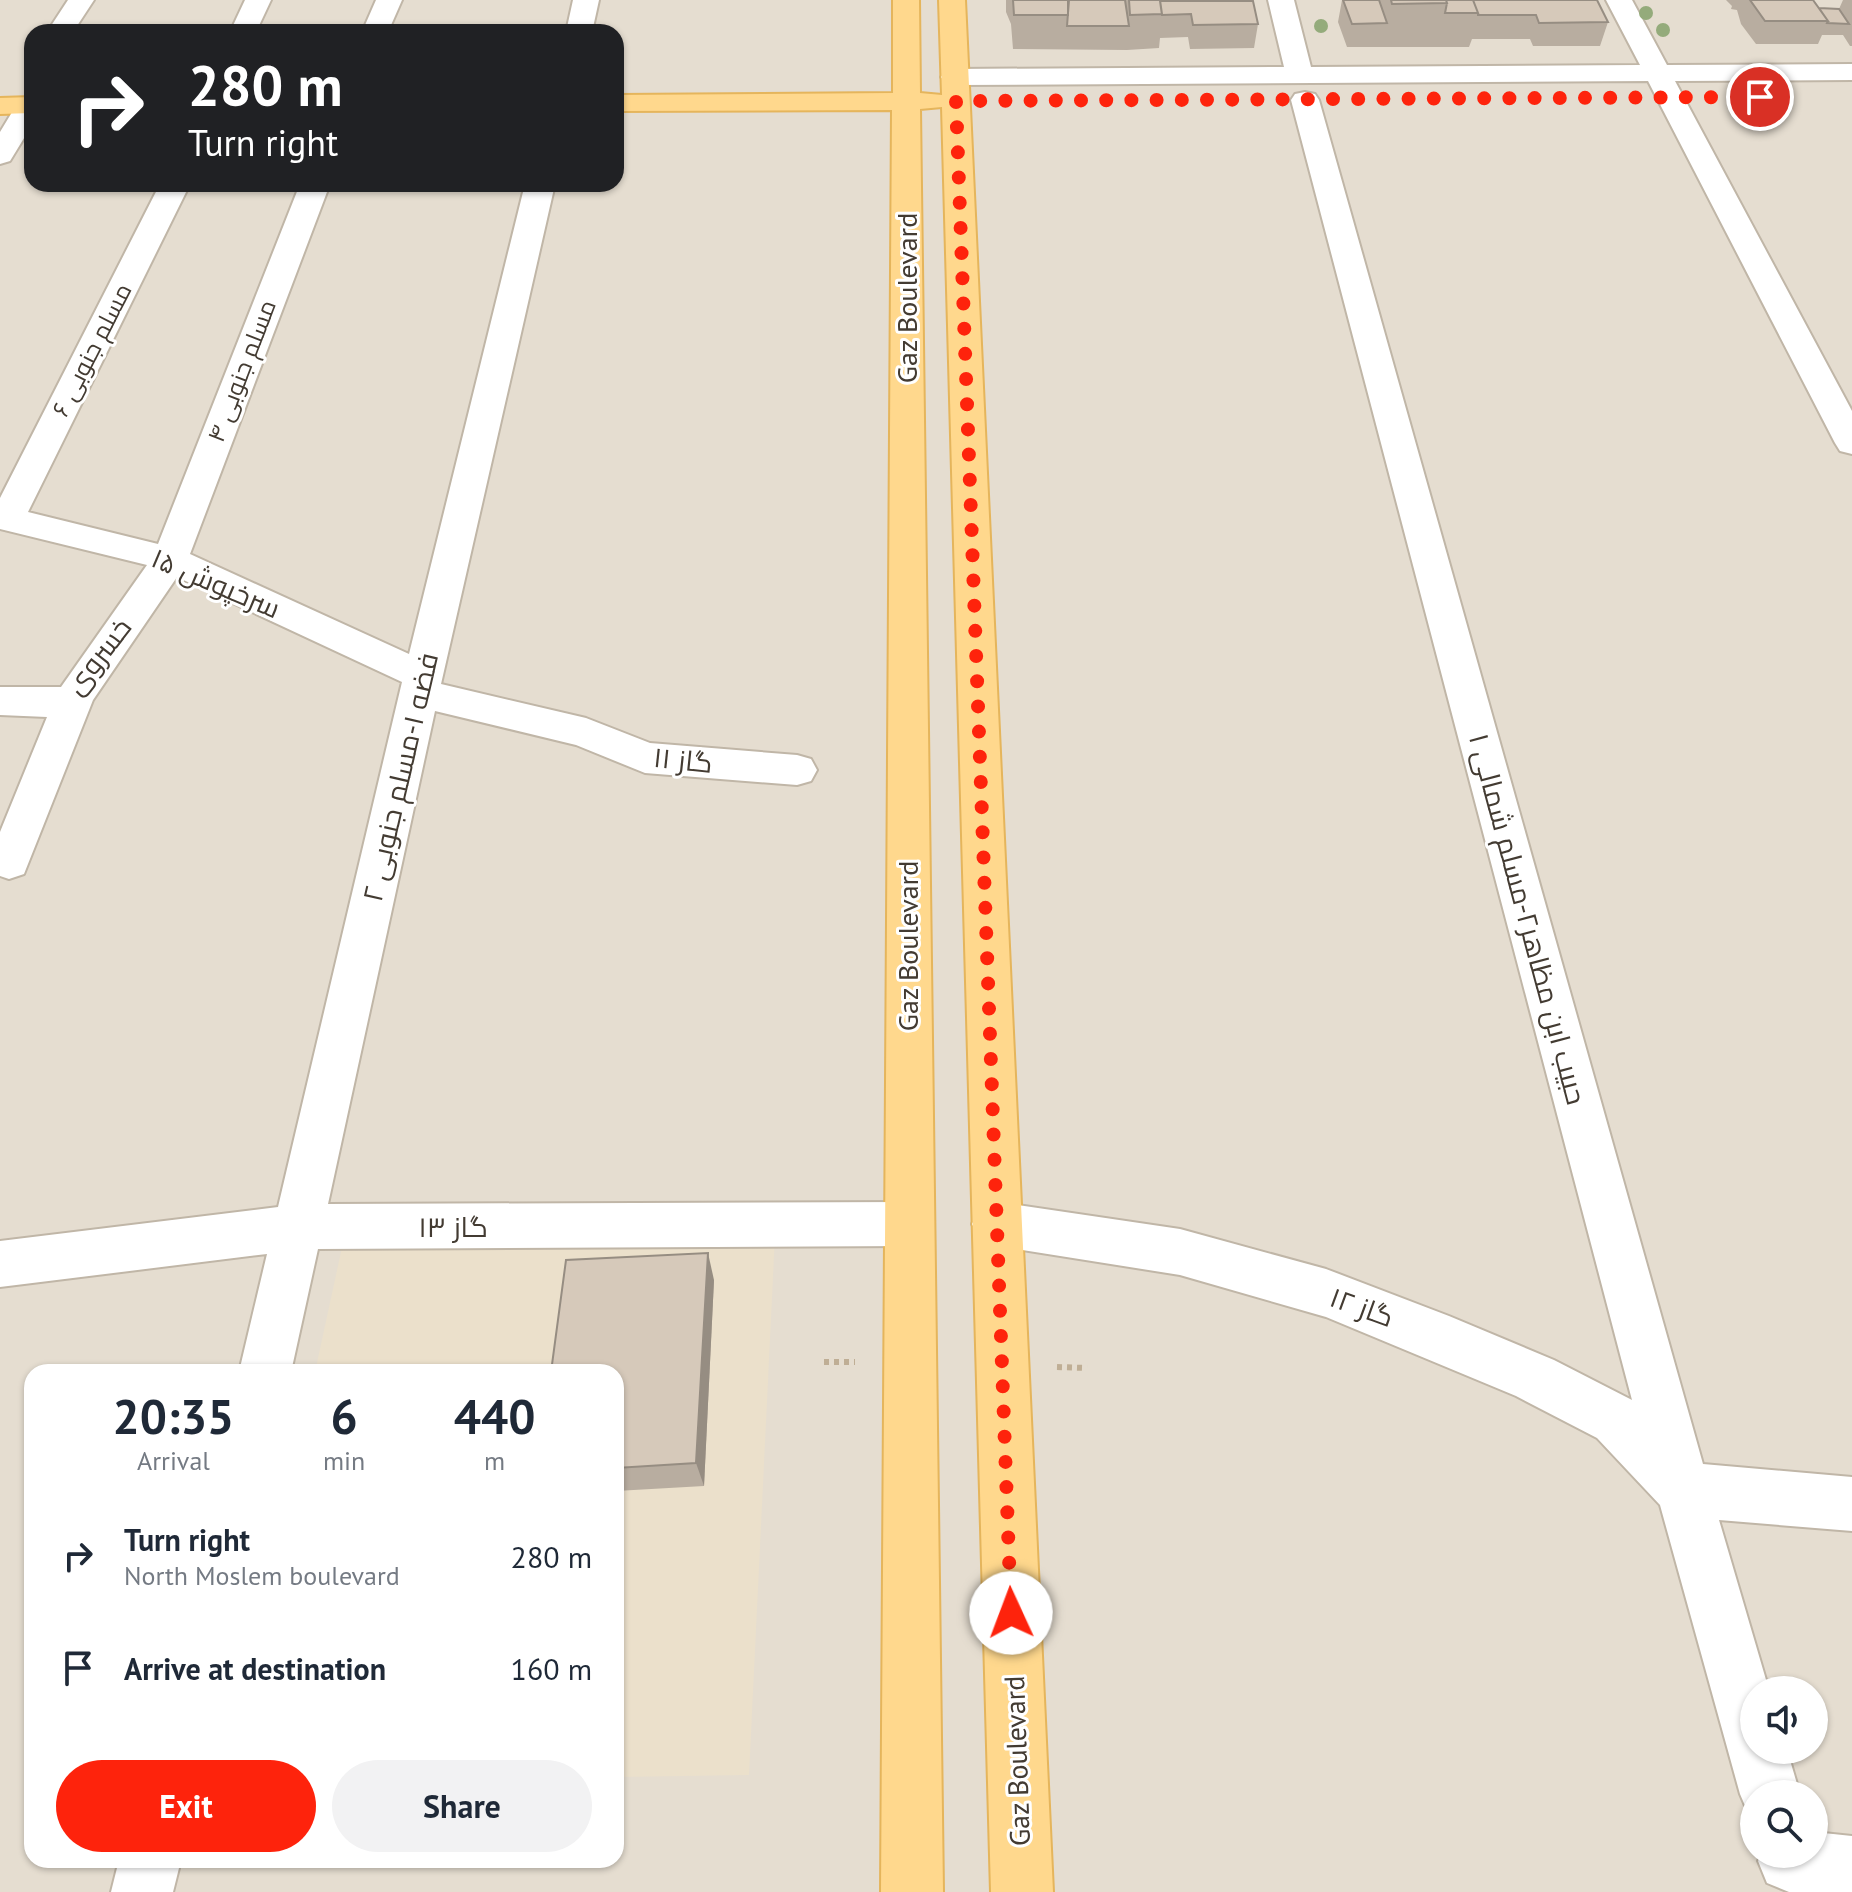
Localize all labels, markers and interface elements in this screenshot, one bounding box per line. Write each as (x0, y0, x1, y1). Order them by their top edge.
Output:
text: 280 m (188, 49, 343, 121)
icon: right (56, 56, 160, 160)
pin (1726, 63, 1794, 131)
icon: arrive (1738, 75, 1782, 119)
text: Turn right (188, 119, 338, 166)
street label: Gaz Boulevard (888, 213, 925, 383)
street label: مسلم جنوبی ۶ (45, 278, 139, 422)
street label: مسلم جنوبی ۴ (200, 295, 284, 447)
street label: سرخپوش ۱۵ (146, 539, 286, 626)
street label: خسروی (56, 610, 139, 702)
street label: فضه ۱-مسلم جنوبی ۲ (353, 649, 448, 905)
street label: حبیب ابن مظاهر۲-مسلم شمالی ۱ (1459, 729, 1596, 1109)
street label: گاز ۱۱ (652, 738, 714, 781)
street label: Gaz Boulevard (889, 861, 926, 1031)
street label: گاز ۱۳ (418, 1208, 488, 1245)
street label: گاز ۱۲ (1325, 1278, 1399, 1335)
text: 20:35 (113, 1385, 234, 1447)
text: 6 (330, 1385, 358, 1447)
text: 440 (454, 1385, 535, 1447)
text: Arrival (137, 1444, 210, 1477)
text: min (323, 1444, 365, 1477)
text: m (484, 1444, 505, 1477)
text: Turn right (124, 1520, 250, 1559)
icon: right (56, 1534, 100, 1578)
text: 280 m (511, 1537, 592, 1576)
text: North Moslem boulevard (124, 1559, 400, 1592)
position arrow (969, 1571, 1053, 1655)
icon: arrive (56, 1646, 100, 1690)
text: Arrive at destination (124, 1649, 386, 1688)
text: 160 m (511, 1649, 592, 1688)
street label: Gaz Boulevard (995, 1675, 1038, 1847)
map controls (1740, 1676, 1828, 1868)
button: sound (1740, 1676, 1828, 1764)
button: Exit (56, 1760, 316, 1852)
button: Share (332, 1760, 592, 1852)
button: search (1740, 1780, 1828, 1868)

